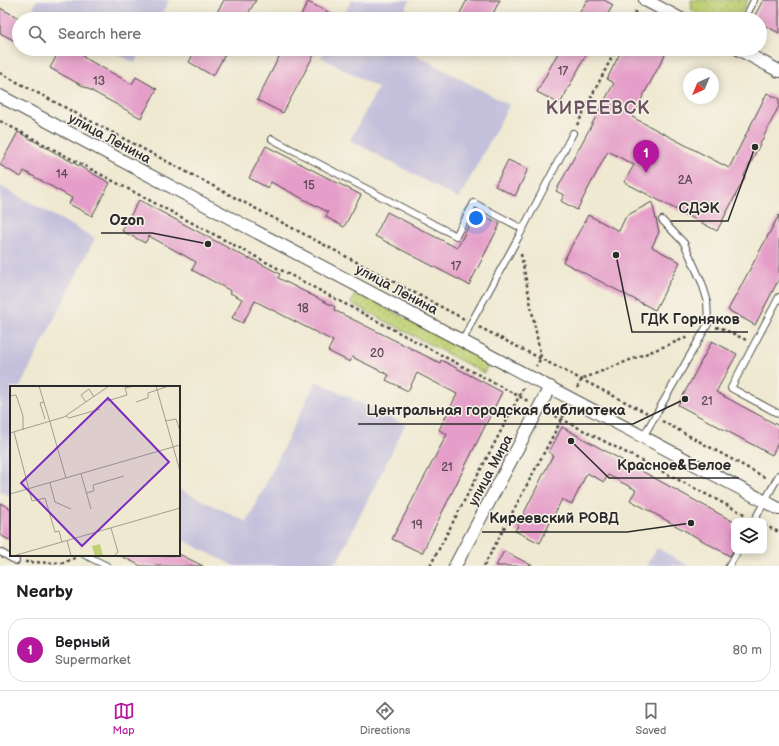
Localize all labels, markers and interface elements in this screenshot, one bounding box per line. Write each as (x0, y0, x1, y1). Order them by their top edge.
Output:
search box (12, 12, 767, 56)
icon: search (26, 23, 48, 45)
text: Search here (58, 25, 141, 44)
house number: 17 (558, 64, 568, 79)
north arrow (683, 68, 719, 104)
house number: 13 (93, 74, 105, 89)
district label: КИРЕЕВСК (546, 98, 650, 119)
street label: улица Ленина (66, 110, 155, 168)
pin: 1 (633, 140, 659, 173)
house number: 14 (56, 167, 69, 182)
house number: 2А (678, 173, 693, 188)
house number: 15 (303, 178, 315, 193)
callout: СДЭК (671, 194, 728, 221)
text: СДЭК (679, 199, 720, 218)
callout: Ozon (101, 206, 152, 233)
your location (466, 208, 486, 228)
text: Ozon (110, 211, 144, 230)
house number: 17 (451, 259, 461, 274)
street label: улица Ленина (353, 261, 442, 319)
house number: 18 (297, 301, 309, 316)
callout: ГДК Горняков (632, 305, 748, 332)
text: ГДК Горняков (640, 310, 740, 329)
house number: 20 (370, 346, 384, 361)
inset map (10, 386, 180, 556)
house number: 21 (701, 394, 713, 409)
callout: Центральная городская библиотека (358, 397, 633, 424)
text: Центральная городская библиотека (367, 401, 626, 420)
street label: улица Мира (465, 431, 517, 509)
callout: Красное&Белое (609, 451, 739, 478)
text: Красное&Белое (617, 456, 731, 475)
house number: 21 (441, 460, 453, 475)
callout: Киреевский РОВД (482, 505, 627, 532)
text: Киреевский РОВД (489, 509, 619, 528)
house number: 19 (411, 518, 423, 533)
map controls (731, 518, 767, 554)
button: layers (731, 518, 767, 554)
text: Nearby (16, 582, 73, 602)
text: Верный (55, 633, 110, 652)
text: 1 (27, 642, 33, 658)
text: 80 m (733, 642, 762, 658)
text: Supermarket (55, 652, 131, 668)
tab: Map (113, 700, 135, 737)
tab: Directions (360, 700, 410, 737)
tab: Saved (636, 700, 666, 737)

